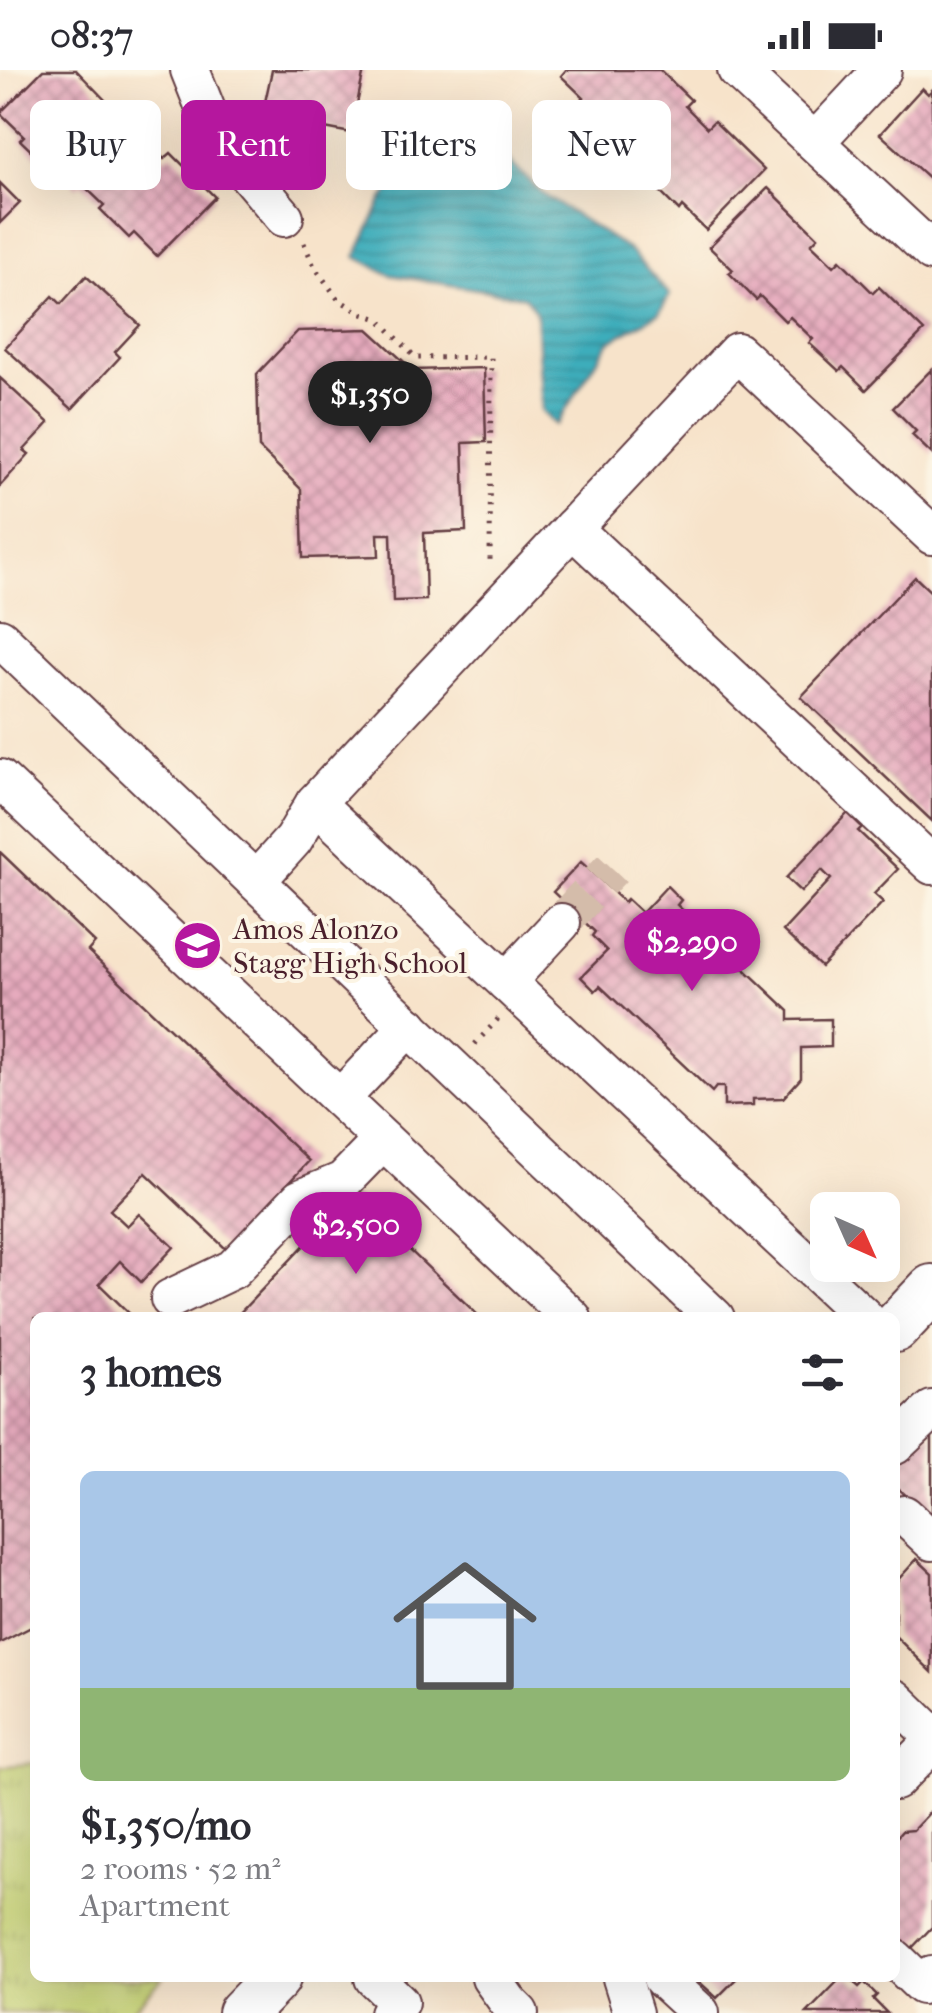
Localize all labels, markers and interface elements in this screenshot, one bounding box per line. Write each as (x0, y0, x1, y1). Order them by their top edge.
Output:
text: 08:37 (50, 13, 133, 58)
chip: Buy (30, 100, 161, 190)
chip: Rent (181, 100, 326, 190)
chip: Filters (346, 100, 512, 190)
chip: New (532, 100, 671, 190)
pin: $1,350 (289, 361, 451, 446)
text: $1,350 (330, 375, 410, 412)
pin: $2,290 (611, 909, 773, 994)
place label: Amos Alonzo Stagg High School (232, 912, 467, 981)
school or university icon: Amos Alonzo Stagg High School (172, 920, 224, 972)
text: $2,290 (646, 923, 738, 960)
pin: $2,500 (275, 1192, 437, 1277)
north arrow (810, 1192, 900, 1282)
map controls (810, 1192, 900, 1282)
text: $2,500 (312, 1206, 400, 1243)
icon: filters (795, 1345, 850, 1400)
text: 3 homes (80, 1348, 222, 1397)
icon: home (375, 1536, 555, 1716)
text: $1,350/mo (80, 1801, 251, 1850)
text: 2 rooms · 52 m² (80, 1850, 280, 1887)
text: Apartment (80, 1887, 230, 1924)

